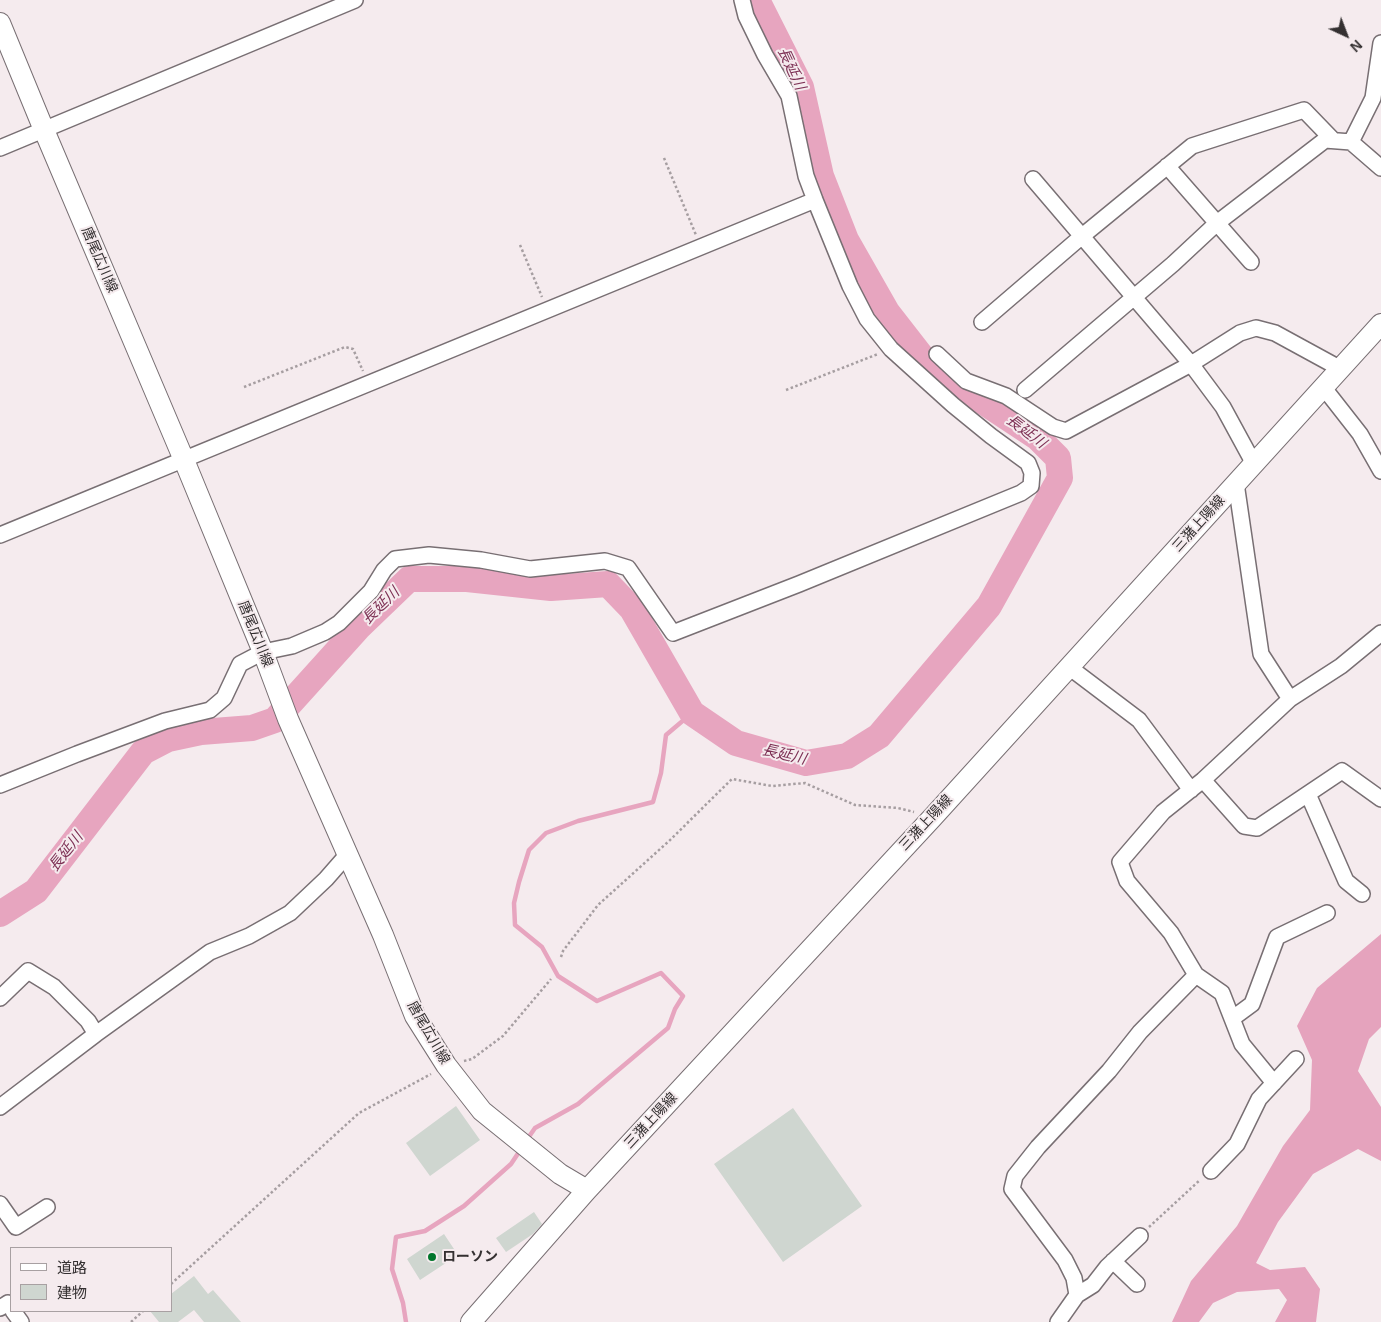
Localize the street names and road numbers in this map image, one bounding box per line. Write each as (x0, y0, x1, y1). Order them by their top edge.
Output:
street label: 唐尾広川線 (78, 225, 120, 295)
street label: 三潴上陽線 (1169, 492, 1229, 556)
street label: 唐尾広川線 (234, 598, 276, 670)
street label: 三潴上陽線 (896, 792, 956, 854)
street label: 唐尾広川線 (403, 998, 453, 1068)
street label: 三潴上陽線 (621, 1090, 681, 1152)

